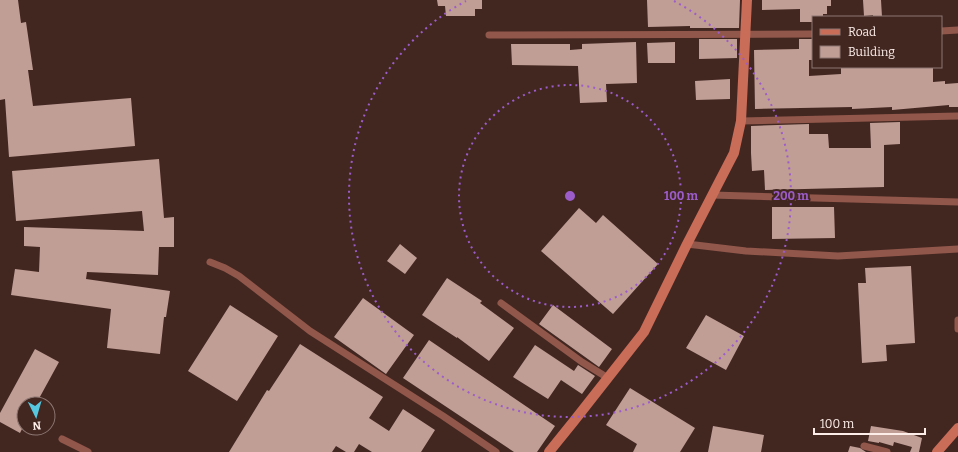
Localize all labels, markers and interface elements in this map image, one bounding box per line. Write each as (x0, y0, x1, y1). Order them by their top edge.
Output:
legend (812, 16, 942, 68)
text: Road (848, 25, 876, 39)
text: Building (848, 45, 895, 59)
centre of rings (563, 189, 577, 203)
text: 100 m (664, 189, 699, 203)
text: 200 m (773, 189, 809, 203)
north arrow (16, 396, 56, 436)
scale bar (814, 410, 925, 436)
text: 100 m (820, 417, 855, 431)
text: N (32, 419, 42, 432)

